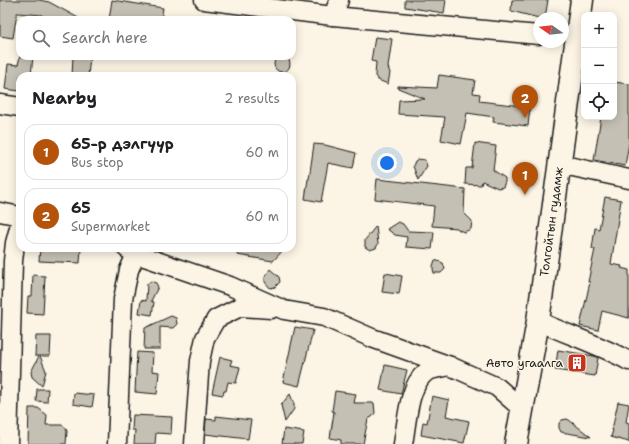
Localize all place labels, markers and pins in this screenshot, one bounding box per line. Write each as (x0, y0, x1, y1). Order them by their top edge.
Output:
pin: 2 (512, 85, 538, 118)
pin: 1 (512, 162, 538, 195)
building icon: Авто угаалга (566, 352, 588, 374)
place label: Авто угаалга (486, 355, 564, 371)

